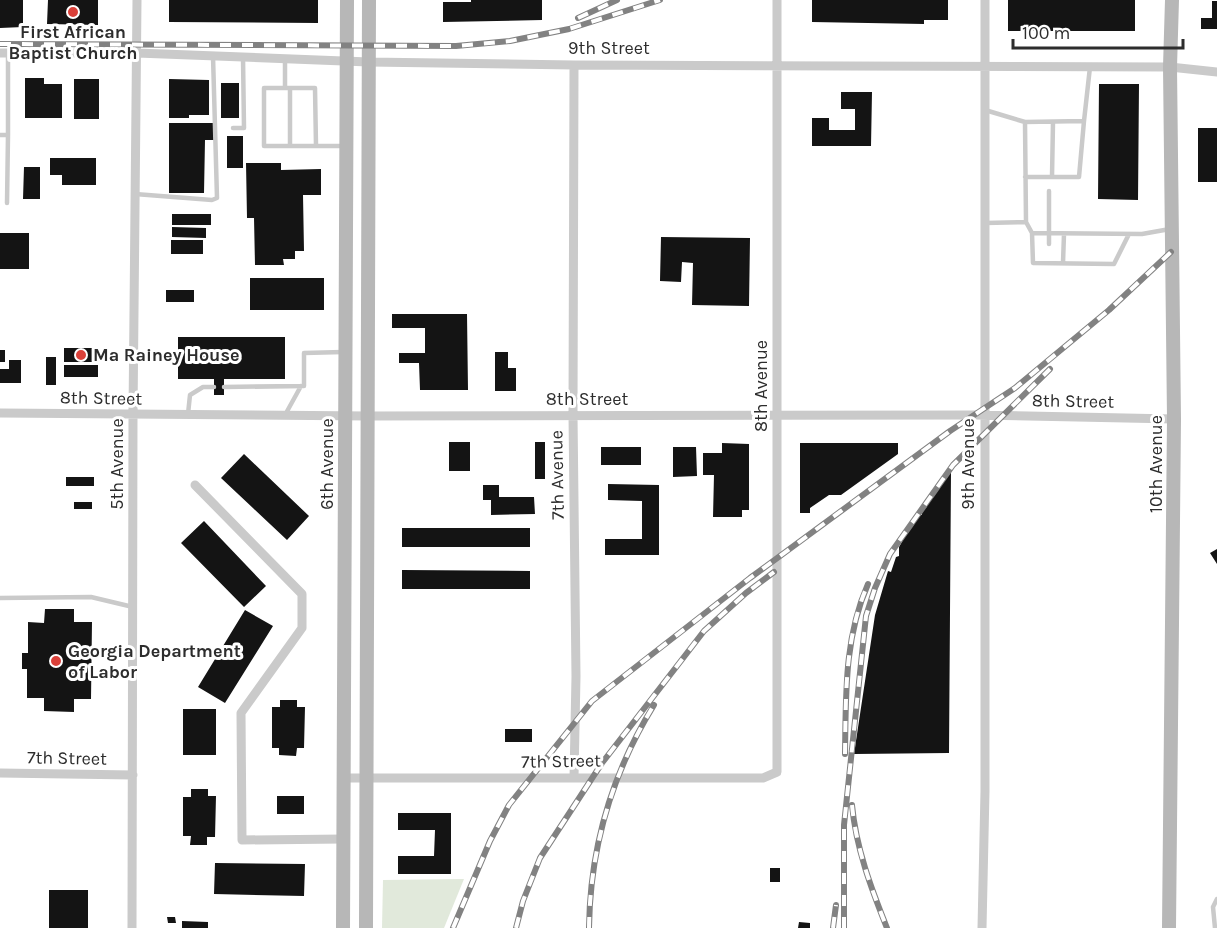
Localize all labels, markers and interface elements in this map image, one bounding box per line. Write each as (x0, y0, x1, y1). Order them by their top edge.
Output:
marker: First African Baptist Church (66, 5, 80, 19)
scale bar (1013, 12, 1182, 50)
place label: First African Baptist Church (8, 21, 138, 64)
text: 100 m (1022, 22, 1070, 44)
street label: 9th Street (568, 37, 650, 59)
street label: 8th Avenue (750, 340, 772, 432)
place label: Ma Rainey House (93, 344, 239, 366)
marker: Ma Rainey House (74, 348, 88, 362)
street label: 8th Street (60, 386, 143, 410)
street label: 8th Street (546, 388, 628, 410)
street label: 8th Street (1032, 389, 1115, 413)
street label: 10th Avenue (1145, 415, 1167, 513)
street label: 5th Avenue (106, 418, 128, 510)
street label: 6th Avenue (316, 418, 338, 510)
street label: 9th Avenue (957, 418, 979, 510)
street label: 7th Avenue (545, 430, 569, 520)
place label: Georgia Department of Labor (68, 640, 241, 683)
marker: Georgia Department of Labor (49, 654, 63, 668)
street label: 7th Street (27, 746, 107, 770)
street label: 7th Street (521, 749, 601, 773)

